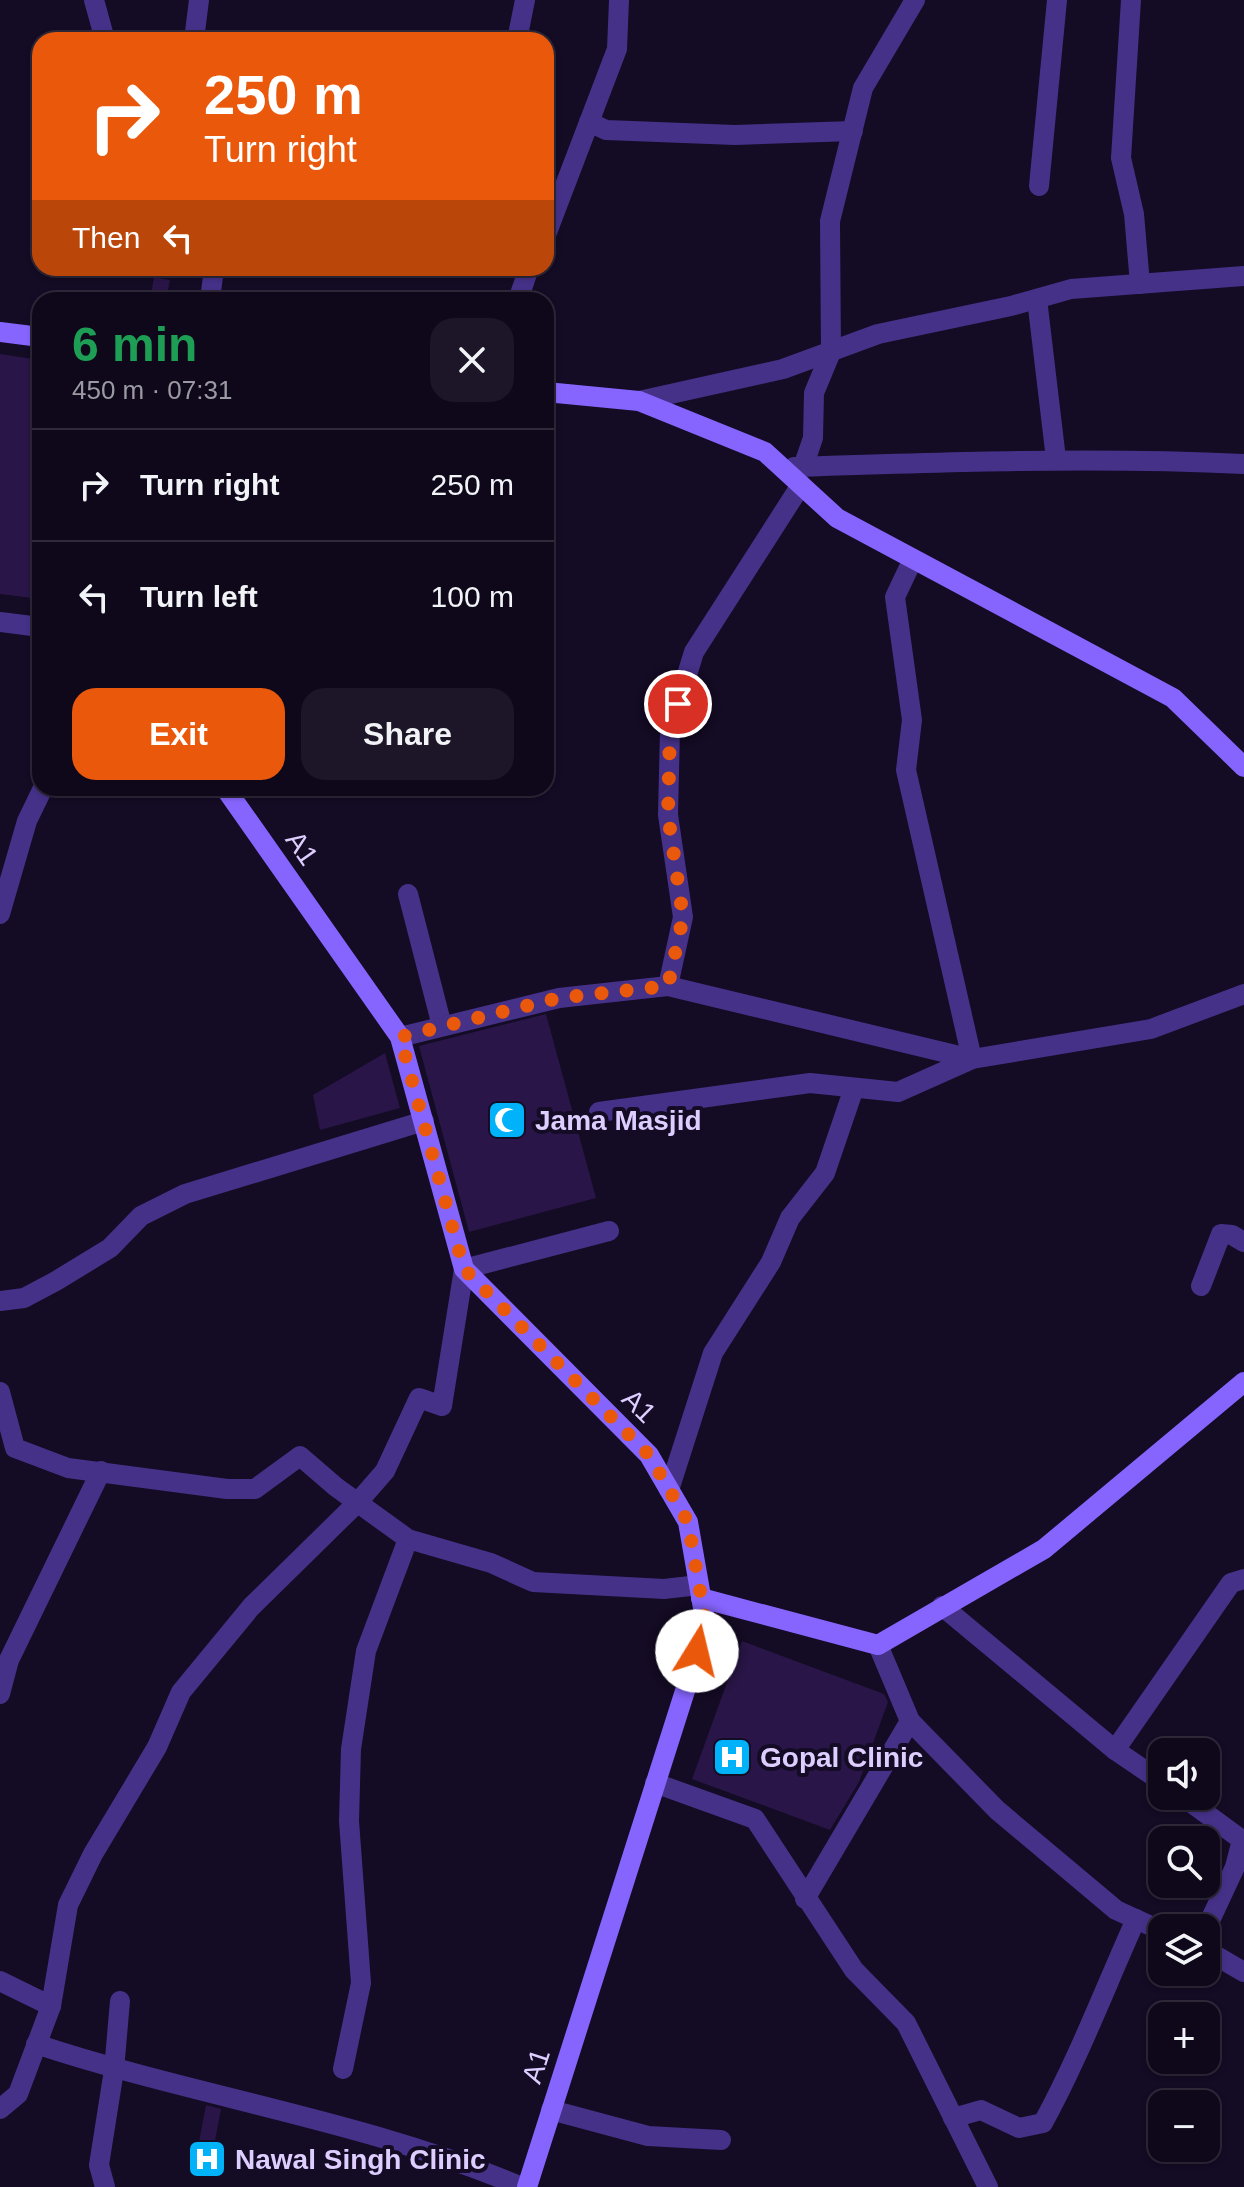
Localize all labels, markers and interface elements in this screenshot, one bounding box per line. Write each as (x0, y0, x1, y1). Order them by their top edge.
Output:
text: 250 m (204, 63, 363, 126)
icon: right (72, 64, 176, 168)
text: Turn right (204, 129, 357, 170)
icon: left (156, 216, 200, 260)
text: Then (72, 221, 140, 254)
text: 6 min (72, 318, 197, 371)
button: close (430, 318, 514, 402)
text: 450 m · 07:31 (72, 375, 232, 405)
icon: right (72, 463, 116, 507)
text: Turn right (140, 468, 279, 501)
text: 250 m (431, 468, 514, 501)
icon: left (72, 575, 116, 619)
text: Turn left (140, 580, 258, 613)
text: 100 m (431, 580, 514, 613)
pin (644, 670, 712, 738)
icon: arrive (656, 682, 700, 726)
button: Exit (72, 688, 285, 780)
button: Share (301, 688, 514, 780)
street label: A1 (279, 825, 325, 871)
mosque icon: Jama Masjid (486, 1099, 528, 1141)
place label: Jama Masjid (535, 1105, 702, 1136)
street label: A1 (616, 1383, 662, 1429)
position arrow (655, 1609, 739, 1693)
hospital icon: Gopal Clinic (711, 1736, 753, 1778)
map controls (1148, 1738, 1220, 2162)
button: sound (1148, 1738, 1220, 1810)
place label: Gopal Clinic (760, 1742, 923, 1773)
button: search (1148, 1826, 1220, 1898)
button: layers (1148, 1914, 1220, 1986)
button: + (1148, 2002, 1220, 2074)
street label: A1 (516, 2045, 556, 2087)
button: − (1148, 2090, 1220, 2162)
hospital icon: Nawal Singh Clinic (186, 2138, 228, 2180)
place label: Nawal Singh Clinic (235, 2144, 485, 2175)

